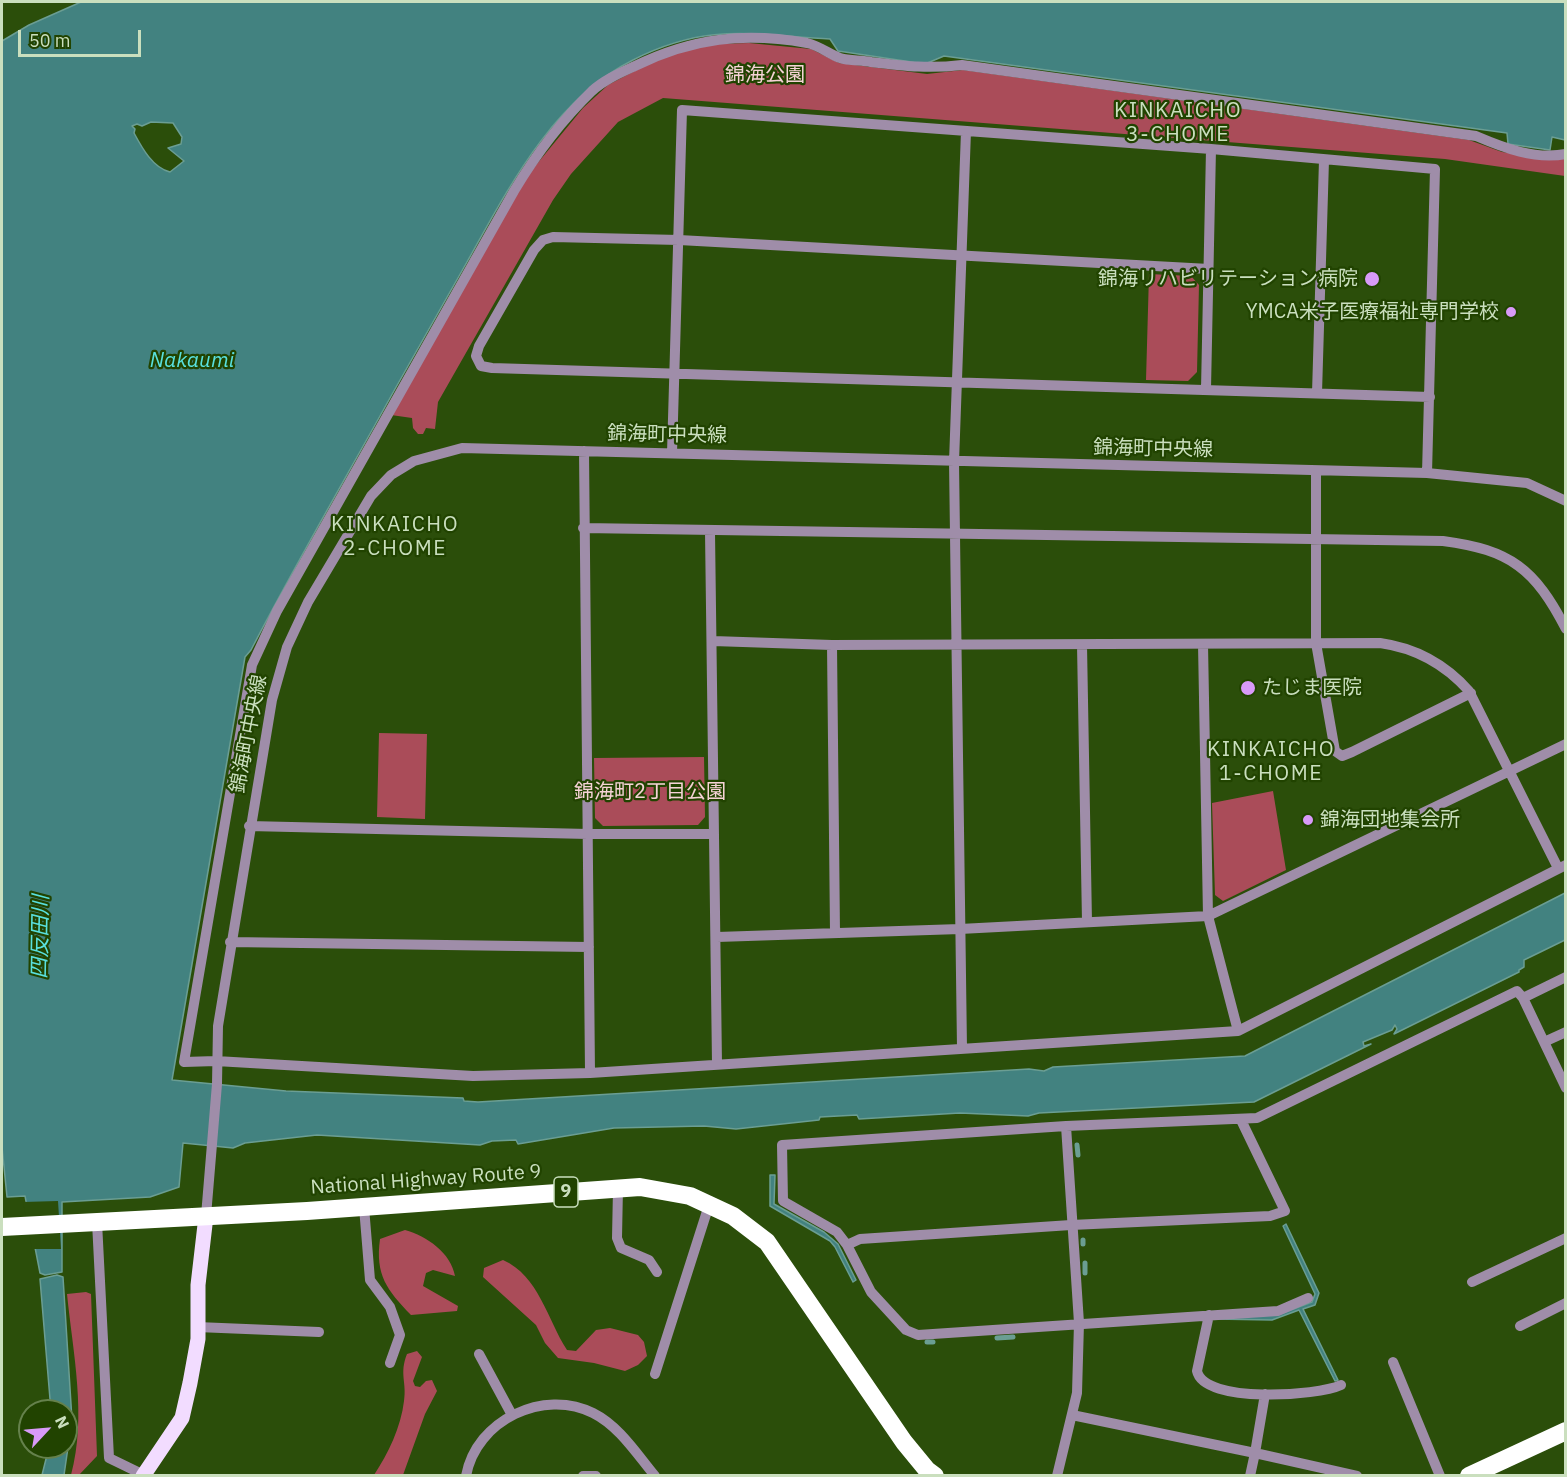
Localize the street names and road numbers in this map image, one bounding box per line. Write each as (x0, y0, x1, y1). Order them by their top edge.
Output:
street label: 錦海町中央線 (607, 422, 727, 448)
street label: 錦海町中央線 (1093, 436, 1213, 462)
street label: 錦海町中央線 (226, 673, 272, 795)
street label: National Highway Route 9 (310, 1160, 542, 1200)
road number: 9 (554, 1177, 578, 1207)

